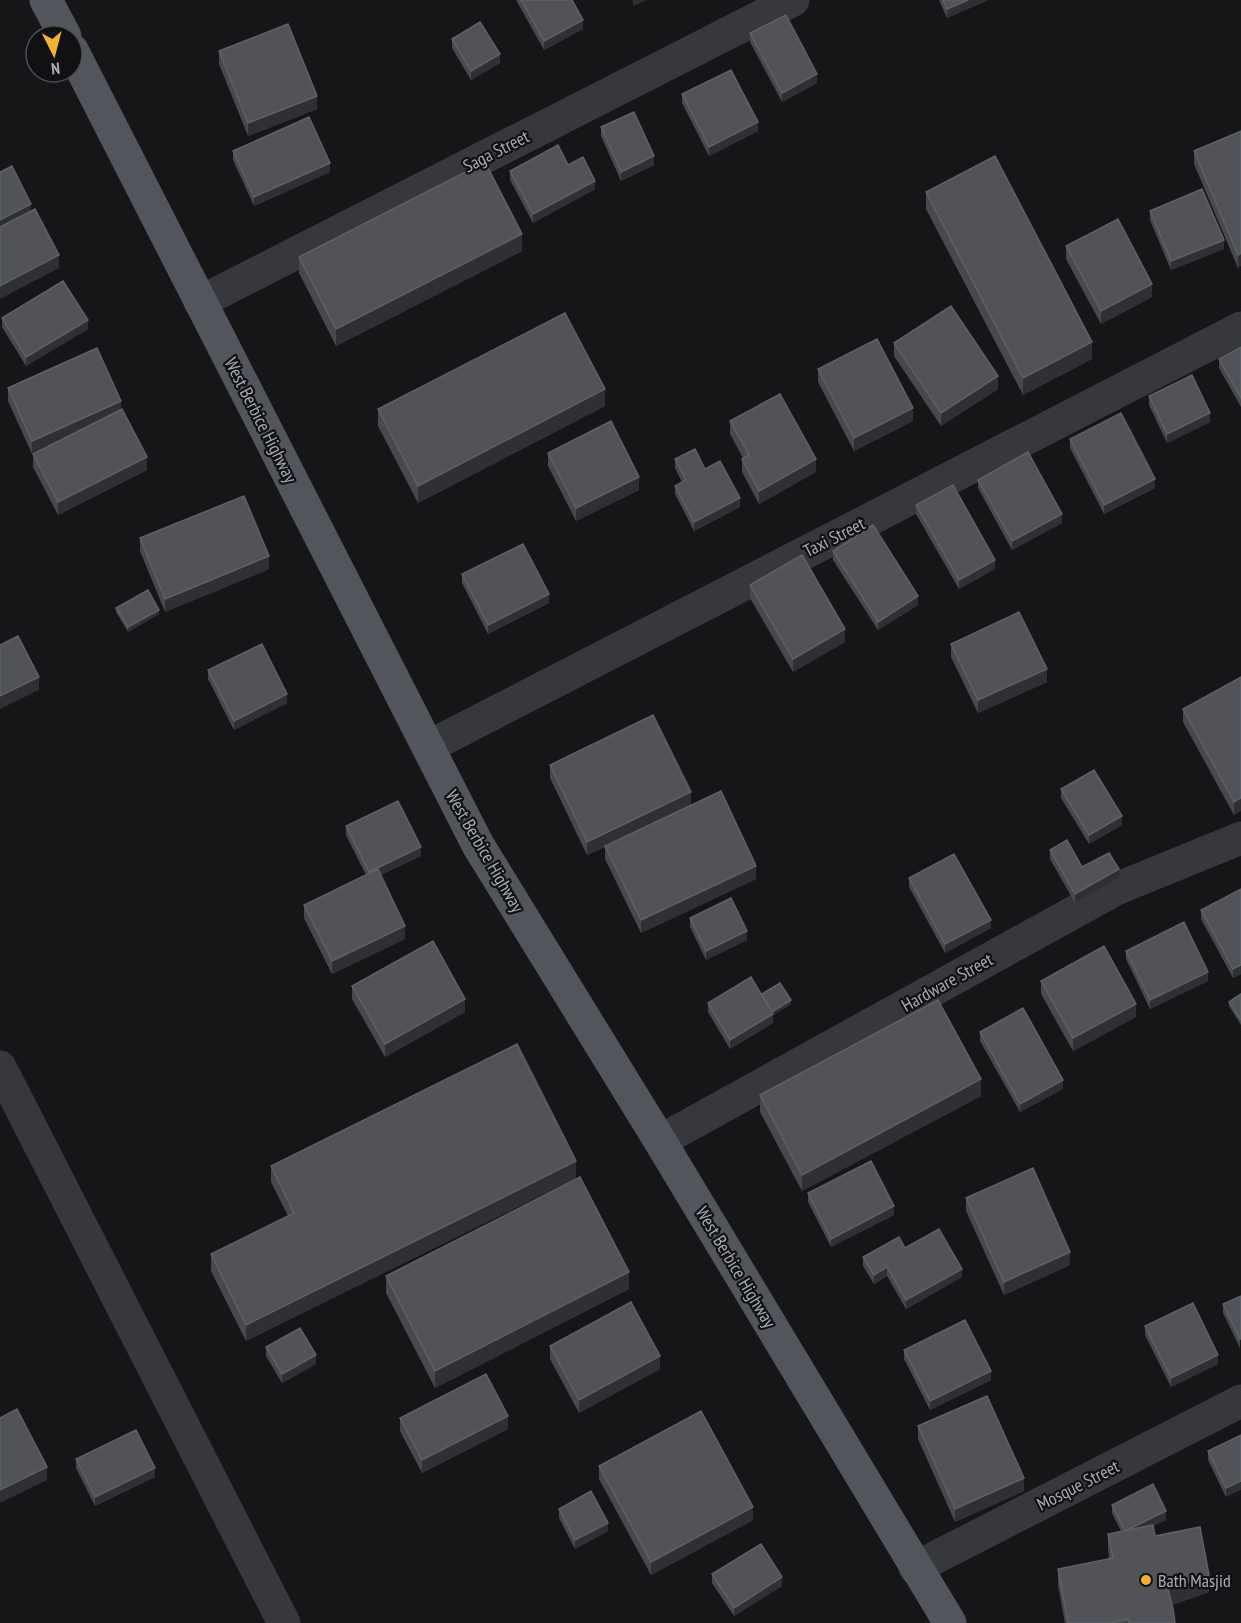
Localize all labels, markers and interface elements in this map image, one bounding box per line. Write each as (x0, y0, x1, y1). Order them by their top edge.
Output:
north arrow (24, 24, 84, 84)
text: N (50, 59, 61, 79)
street label: Saga Street (459, 125, 533, 177)
street label: West Berbice Highway (220, 354, 303, 487)
street label: Taxi Street (799, 512, 869, 562)
street label: West Berbice Highway (441, 786, 529, 916)
street label: Hardware Street (897, 947, 997, 1017)
street label: West Berbice Highway (691, 1202, 781, 1332)
street label: Mosque Street (1033, 1454, 1123, 1516)
place label: Bath Masjid (1158, 1569, 1231, 1592)
marker: Bath Masjid (1139, 1573, 1153, 1587)

